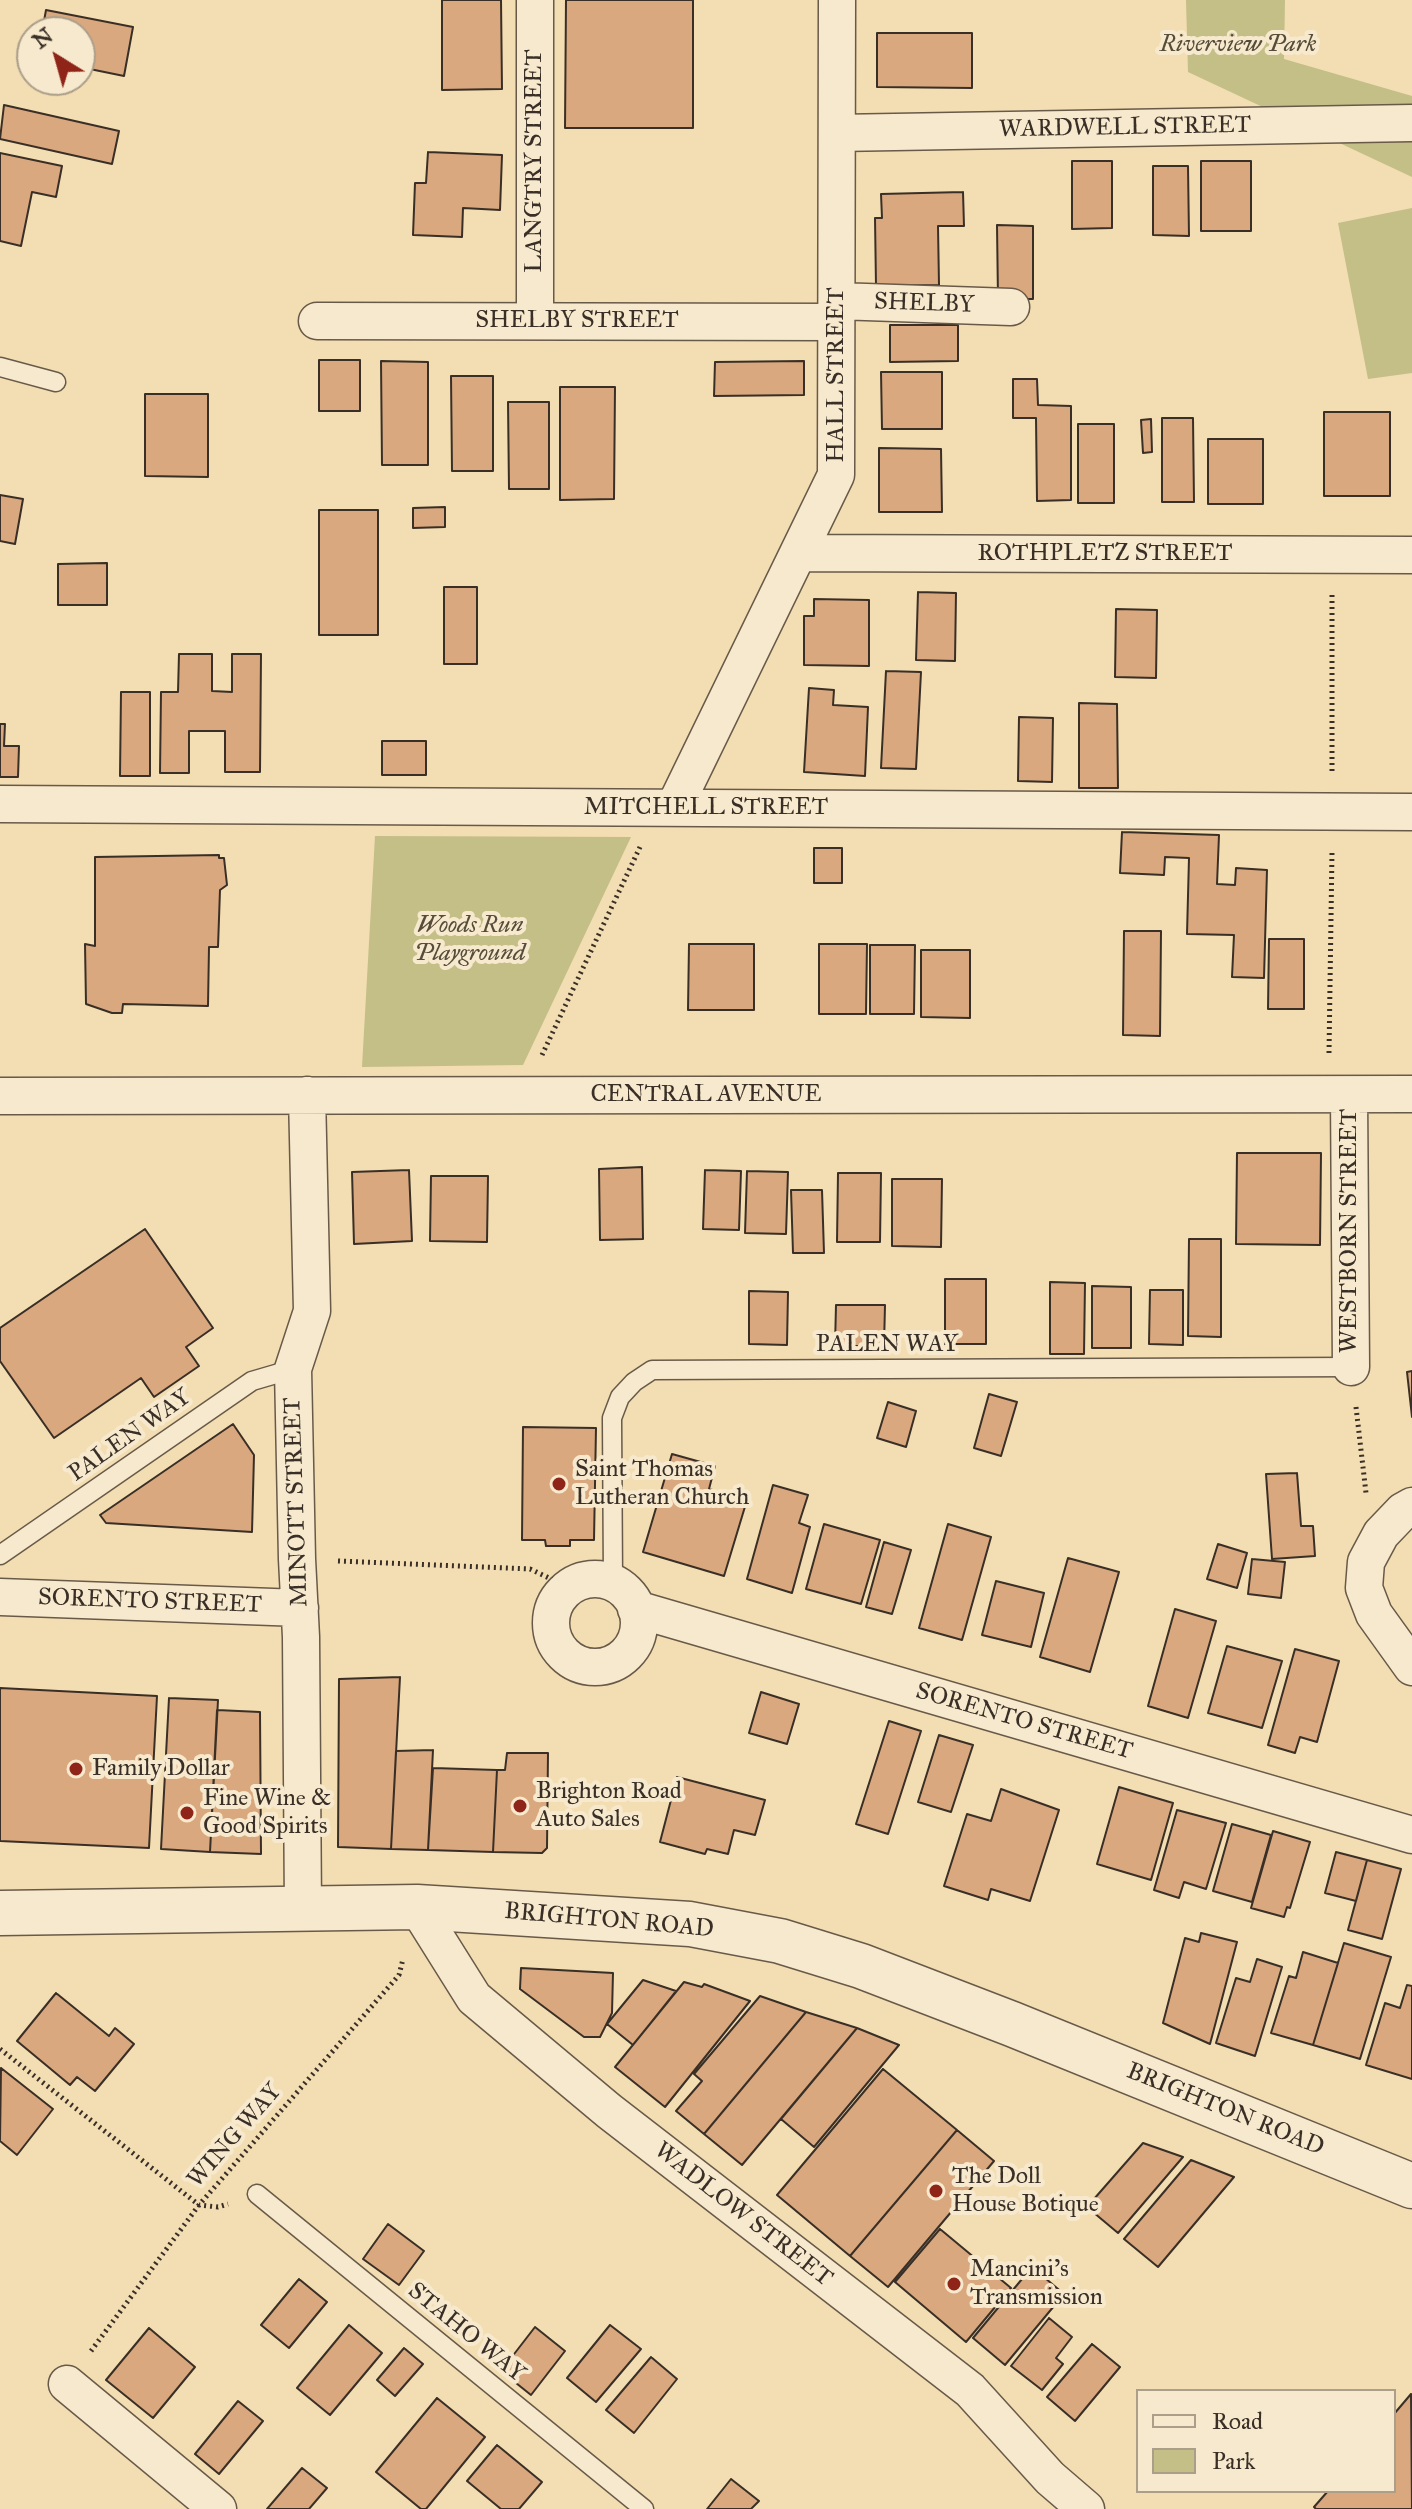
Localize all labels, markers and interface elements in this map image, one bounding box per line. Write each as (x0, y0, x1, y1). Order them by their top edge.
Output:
north arrow (16, 16, 96, 96)
text: N (27, 22, 58, 54)
park label: Riverview Park (1160, 31, 1316, 59)
street label: LANGTRY STREET (521, 49, 549, 273)
street label: WARDWELL STREET (999, 111, 1251, 145)
street label: HALL STREET (823, 287, 851, 463)
street label: SHELBY (873, 288, 975, 320)
street label: SHELBY STREET (475, 307, 679, 335)
street label: ROTHPLETZ STREET (977, 540, 1233, 568)
street label: MITCHELL STREET (584, 794, 828, 822)
park label: Woods Run Playground (415, 912, 525, 968)
street label: CENTRAL AVENUE (590, 1081, 822, 1109)
street label: WESTBORN STREET (1336, 1109, 1364, 1353)
street label: PALEN WAY (816, 1331, 958, 1359)
street label: PALEN WAY (63, 1383, 197, 1489)
street label: MINOTT STREET (279, 1397, 315, 1607)
place label: Saint Thomas Lutheran Church (575, 1456, 749, 1512)
marker: Saint Thomas Lutheran Church (550, 1475, 568, 1493)
street label: SORENTO STREET (37, 1584, 263, 1620)
street label: SORENTO STREET (912, 1677, 1136, 1767)
place label: Family Dollar (92, 1755, 230, 1783)
marker: Family Dollar (67, 1760, 85, 1778)
place label: Brighton Road Auto Sales (536, 1778, 682, 1834)
place label: Fine Wine & Good Spirits (203, 1785, 331, 1841)
marker: Brighton Road Auto Sales (511, 1797, 529, 1815)
marker: Fine Wine & Good Spirits (178, 1804, 196, 1822)
street label: BRIGHTON ROAD (503, 1897, 715, 1945)
street label: BRIGHTON ROAD (1122, 2057, 1328, 2163)
street label: WING WAY (182, 2078, 288, 2194)
street label: WADLOW STREET (648, 2136, 838, 2294)
place label: The Doll House Botique (952, 2163, 1099, 2219)
marker: The Doll House Botique (927, 2182, 945, 2200)
place label: Mancini's Transmission (970, 2256, 1103, 2312)
marker: Mancini's Transmission (945, 2275, 963, 2293)
street label: STAHO WAY (402, 2277, 530, 2389)
legend (1136, 2389, 1396, 2493)
text: Road (1212, 2406, 1263, 2436)
text: Park (1212, 2446, 1255, 2476)

